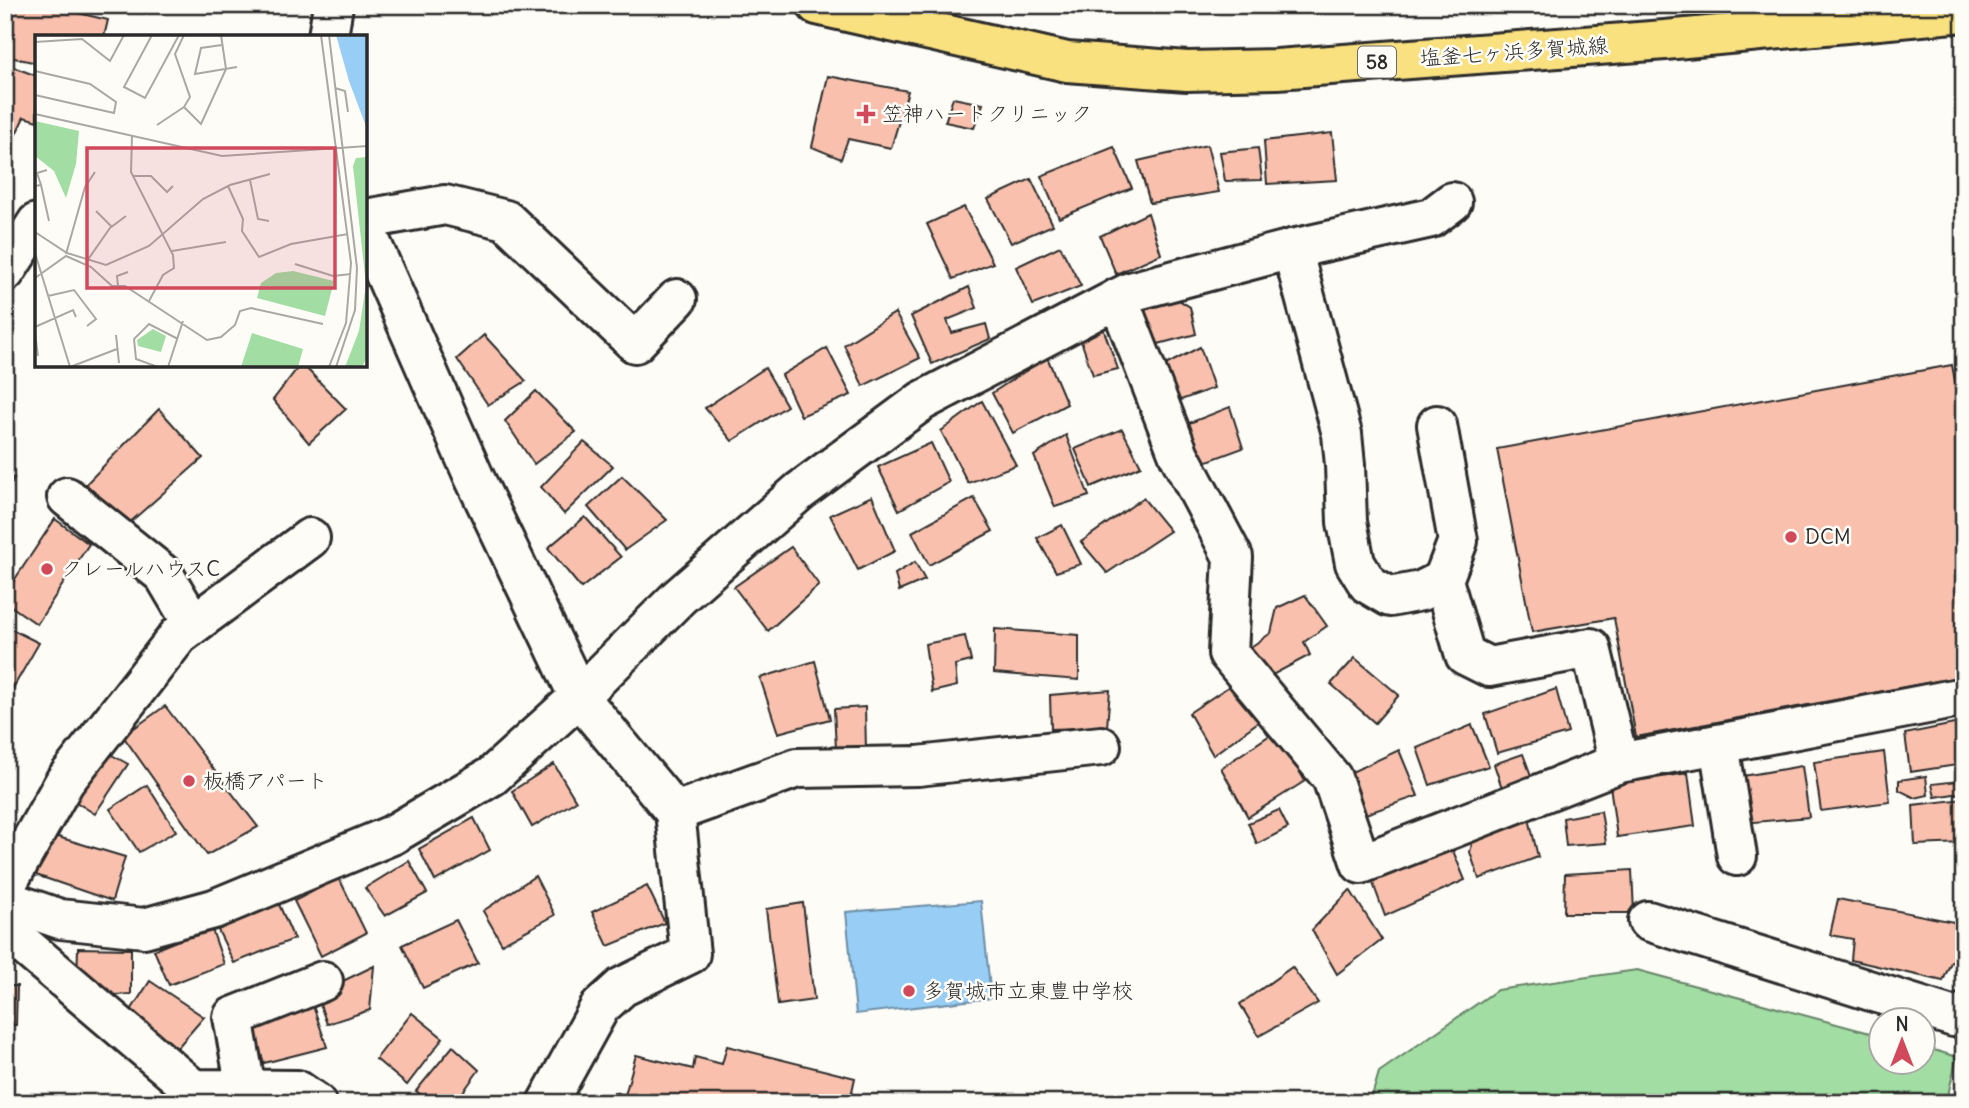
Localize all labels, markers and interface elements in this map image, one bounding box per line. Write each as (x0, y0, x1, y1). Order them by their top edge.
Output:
street label: 塩釜七ヶ浜多賀城線 (1419, 31, 1609, 72)
inset map (35, 35, 368, 368)
road number: 58 (1358, 46, 1396, 78)
place label: 笠神ハートクリニック (882, 100, 1092, 127)
marker: 笠神ハートクリニック (856, 104, 876, 124)
place label: DCM (1805, 523, 1851, 550)
marker: DCM (1783, 529, 1799, 545)
place label: クレールハウスC (61, 555, 220, 582)
marker: クレールハウスC (39, 561, 55, 577)
place label: 板橋アパート (203, 767, 328, 794)
marker: 板橋アパート (181, 773, 197, 789)
place label: 多賀城市立東豊中学校 (923, 977, 1133, 1004)
marker: 多賀城市立東豊中学校 (901, 983, 917, 999)
north arrow (1868, 1006, 1938, 1076)
text: N (1895, 1012, 1909, 1036)

